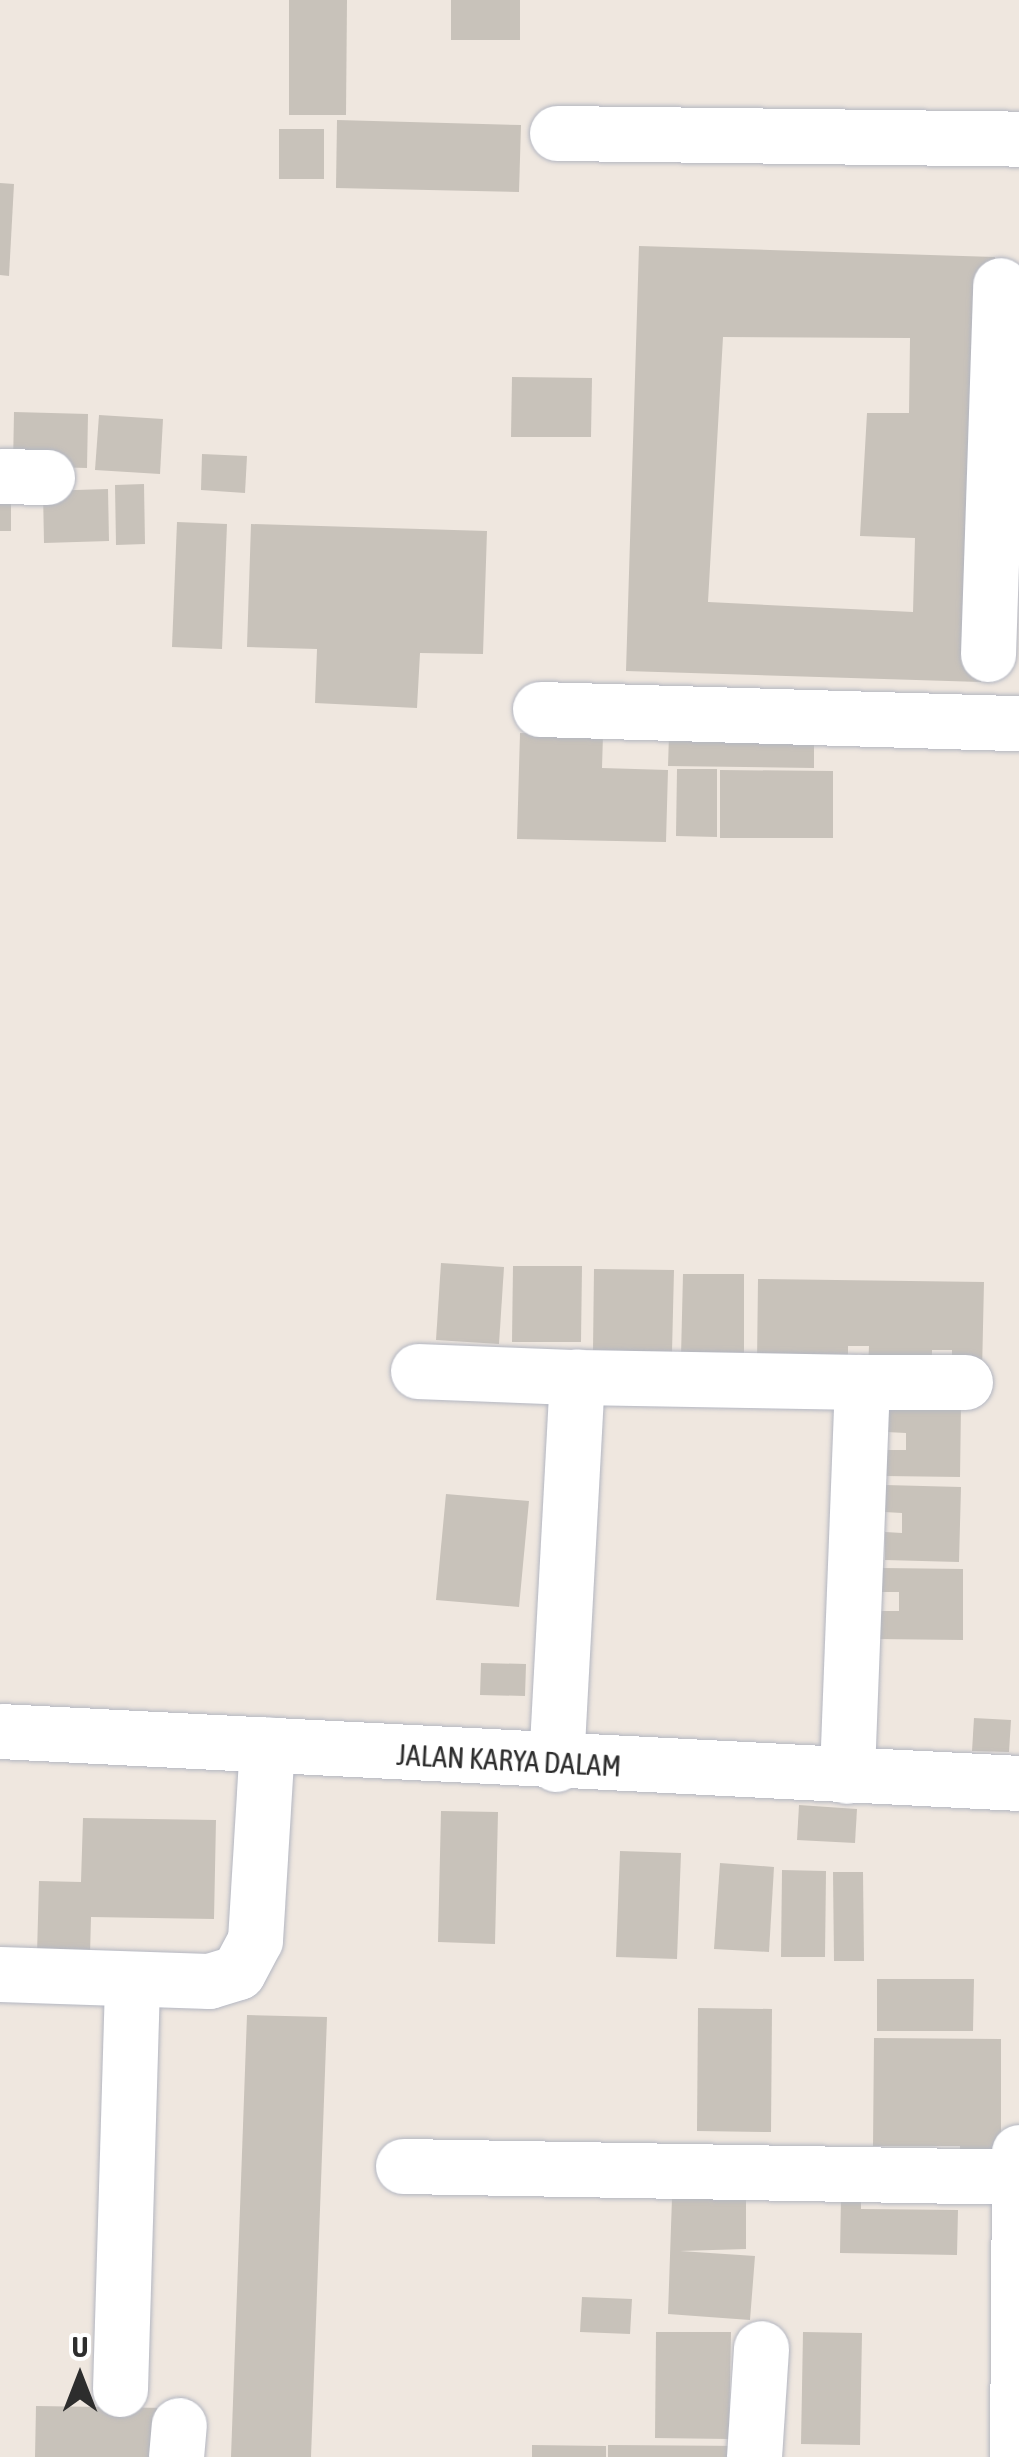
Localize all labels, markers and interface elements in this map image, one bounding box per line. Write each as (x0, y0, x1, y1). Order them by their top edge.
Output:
street label: JALAN KARYA DALAM (396, 1736, 622, 1784)
north arrow (30, 2327, 130, 2427)
text: U (72, 2331, 88, 2363)

